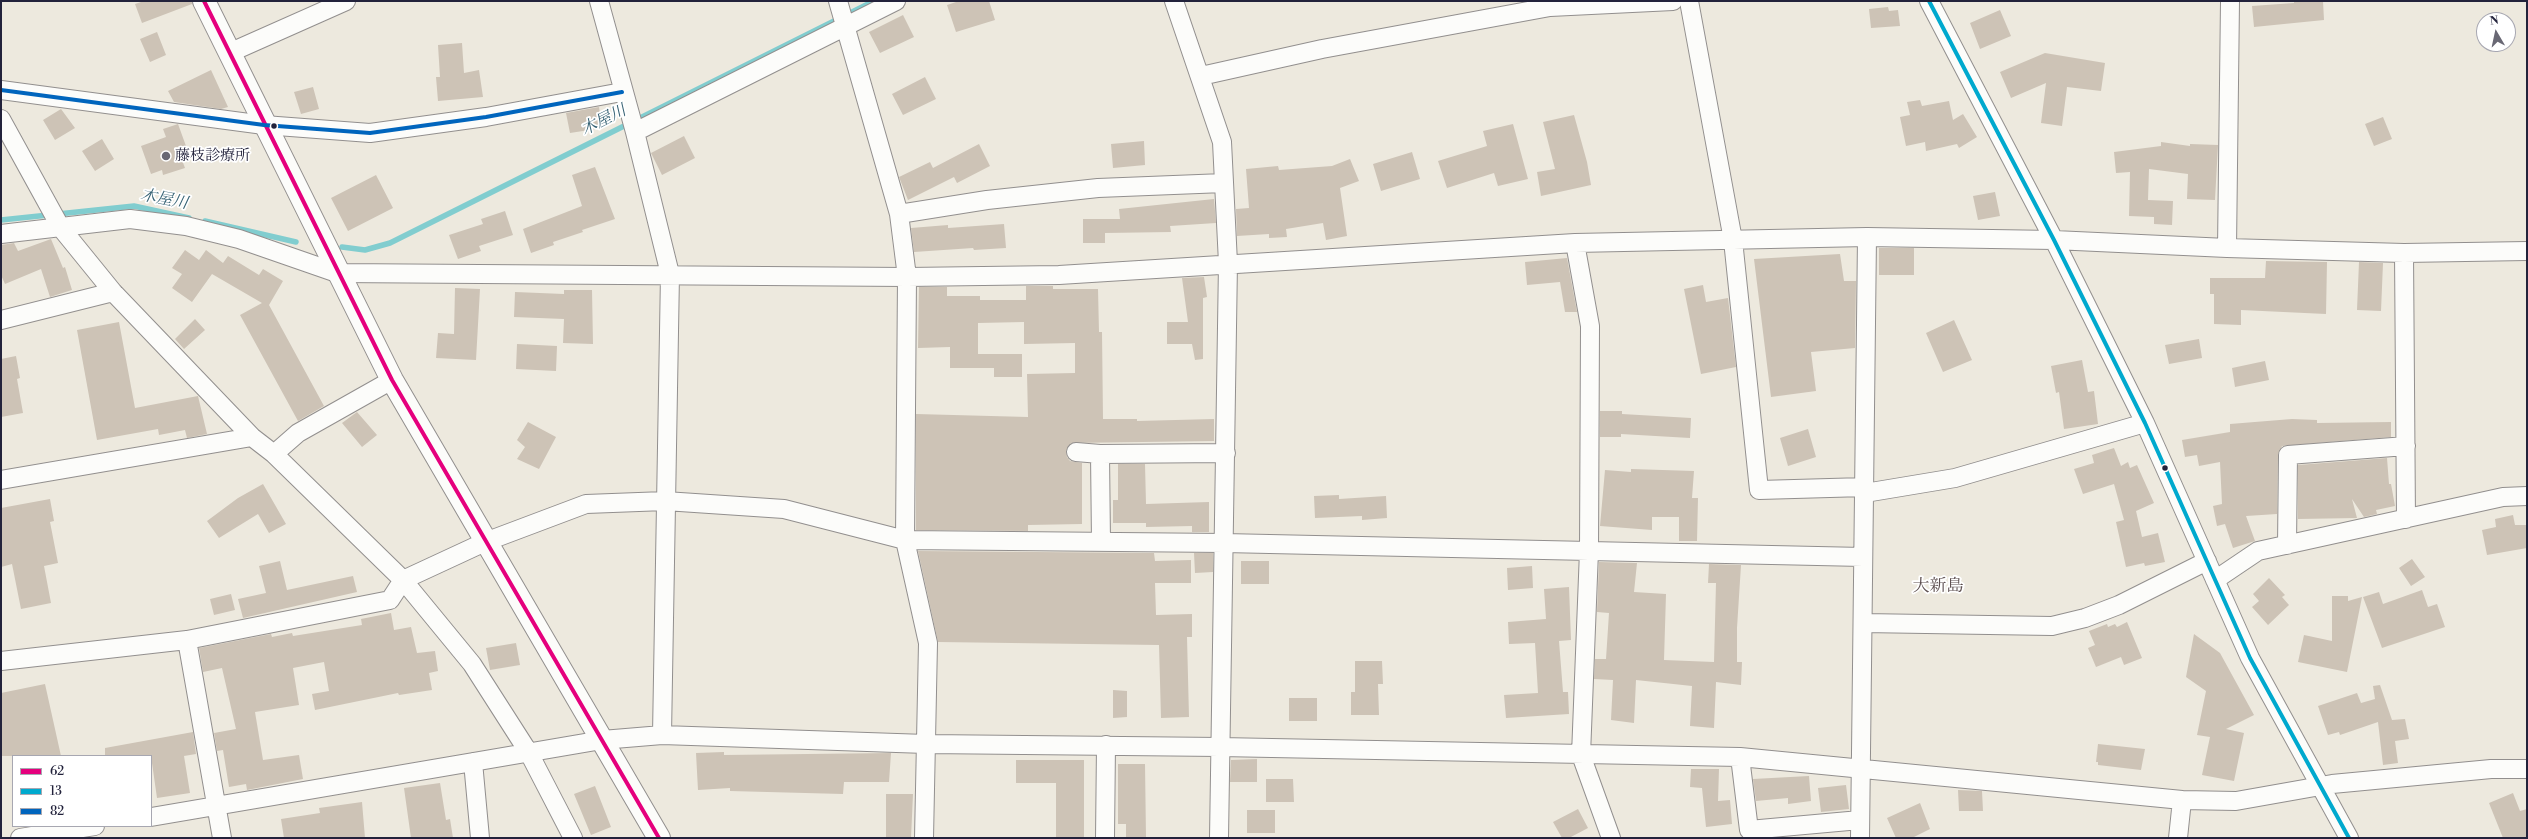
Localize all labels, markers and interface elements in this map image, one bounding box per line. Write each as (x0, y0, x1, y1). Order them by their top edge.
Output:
north arrow (2476, 12, 2516, 52)
text: N (2489, 14, 2500, 29)
water label: 木屋川 (578, 102, 630, 140)
unlabelled marker (269, 121, 279, 131)
place label: 藤枝診療所 (175, 147, 250, 165)
marker: 藤枝診療所 (160, 150, 172, 162)
water label: 木屋川 (139, 186, 189, 214)
unlabelled marker (2160, 463, 2170, 473)
district label: 大新島 (1913, 577, 1963, 597)
legend (12, 755, 152, 827)
text: 62 (50, 764, 64, 779)
text: 13 (50, 784, 62, 799)
text: 82 (50, 804, 64, 819)

